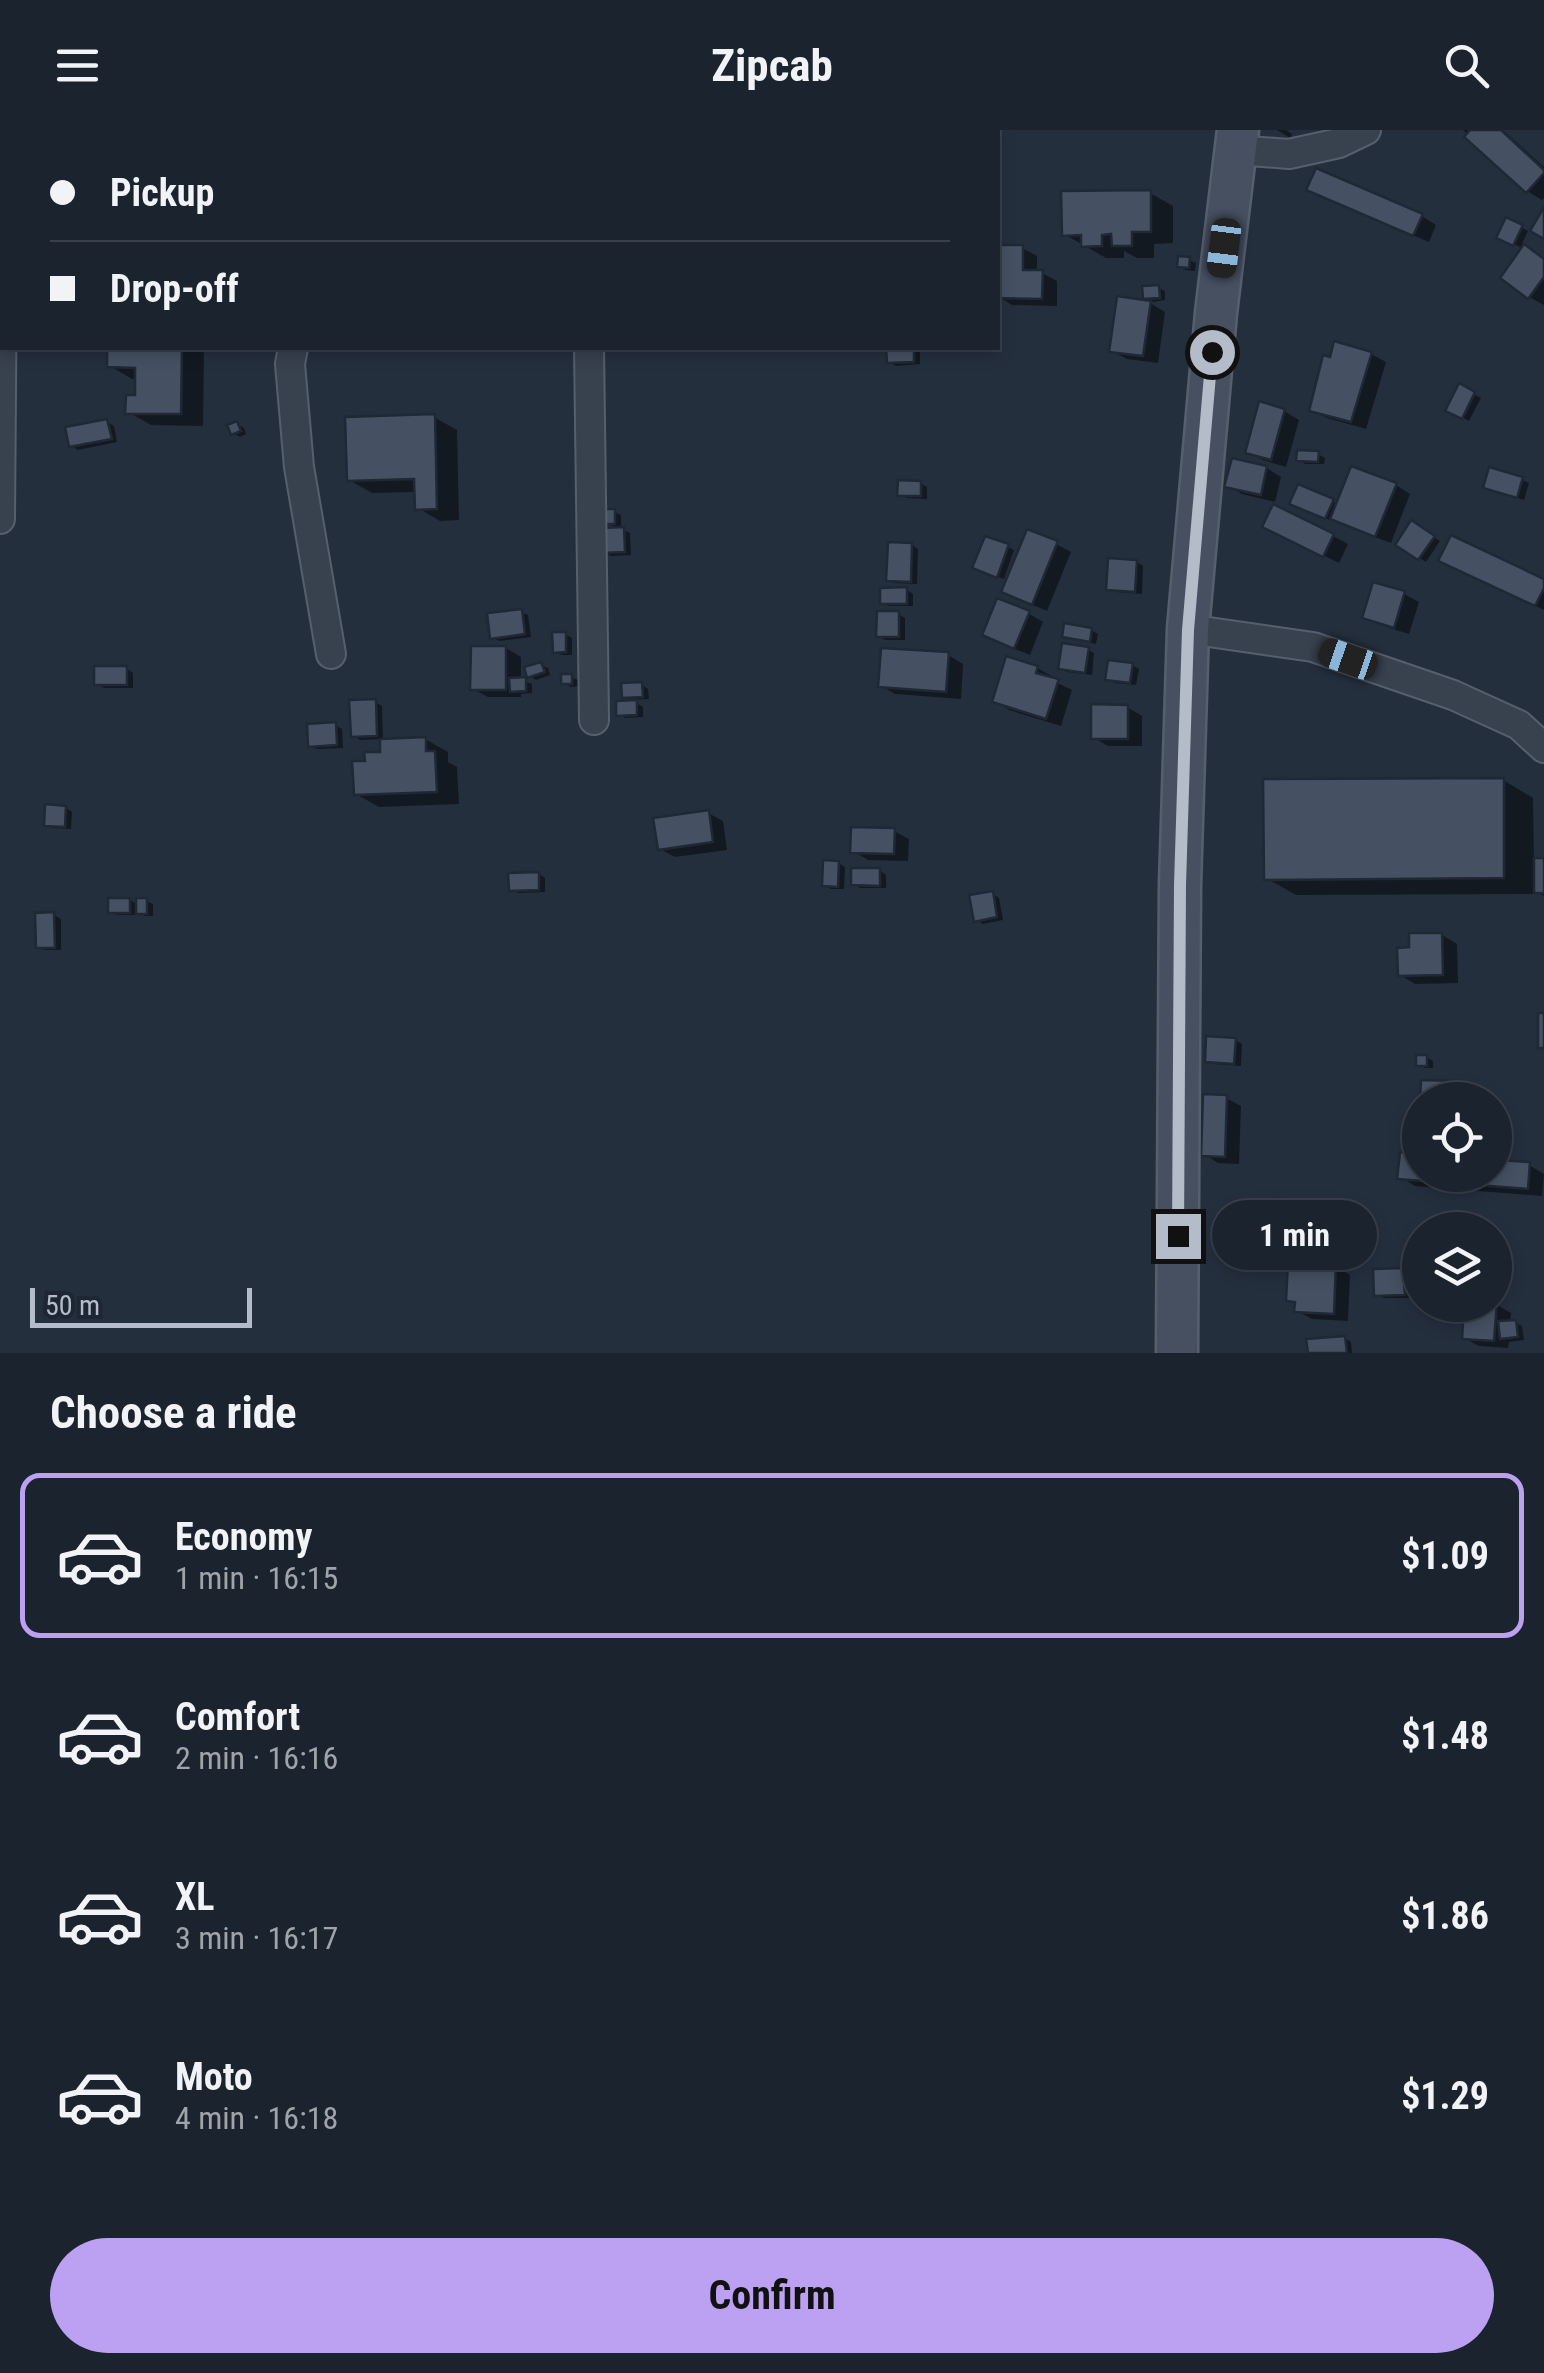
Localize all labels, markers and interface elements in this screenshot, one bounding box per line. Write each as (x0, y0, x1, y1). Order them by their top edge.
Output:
icon: menu (50, 38, 105, 93)
icon: search (1439, 38, 1494, 93)
text: Zipcab (711, 39, 833, 92)
text: Pickup (110, 171, 214, 215)
car (1205, 216, 1243, 280)
text: Drop-off (110, 267, 239, 311)
route start (1190, 330, 1235, 375)
car (1315, 635, 1381, 683)
map controls (1402, 1082, 1512, 1322)
button: locate (1402, 1082, 1512, 1192)
callout: 1 min (1213, 1201, 1378, 1271)
button: layers (1402, 1212, 1512, 1322)
route end (1156, 1214, 1201, 1259)
text: 1 min (1259, 1216, 1330, 1254)
scale bar (30, 1283, 252, 1328)
text: 50 m (45, 1289, 100, 1322)
text: Choose a ride (50, 1386, 297, 1439)
icon: car (55, 1511, 145, 1601)
text: Economy (175, 1515, 312, 1559)
text: $1.09 (1401, 1534, 1489, 1578)
text: 1 min · 16:15 (175, 1559, 338, 1597)
icon: car (55, 1691, 145, 1781)
text: Comfort (175, 1695, 300, 1739)
text: $1.48 (1401, 1714, 1489, 1758)
text: 2 min · 16:16 (175, 1739, 338, 1777)
icon: car (55, 1871, 145, 1961)
text: XL (175, 1875, 214, 1919)
text: $1.86 (1401, 1894, 1489, 1938)
text: 3 min · 16:17 (175, 1919, 338, 1957)
icon: car (55, 2051, 145, 2141)
text: Moto (175, 2055, 253, 2099)
text: $1.29 (1401, 2074, 1489, 2118)
text: 4 min · 16:18 (175, 2099, 338, 2137)
button: Confirm (50, 2238, 1494, 2353)

